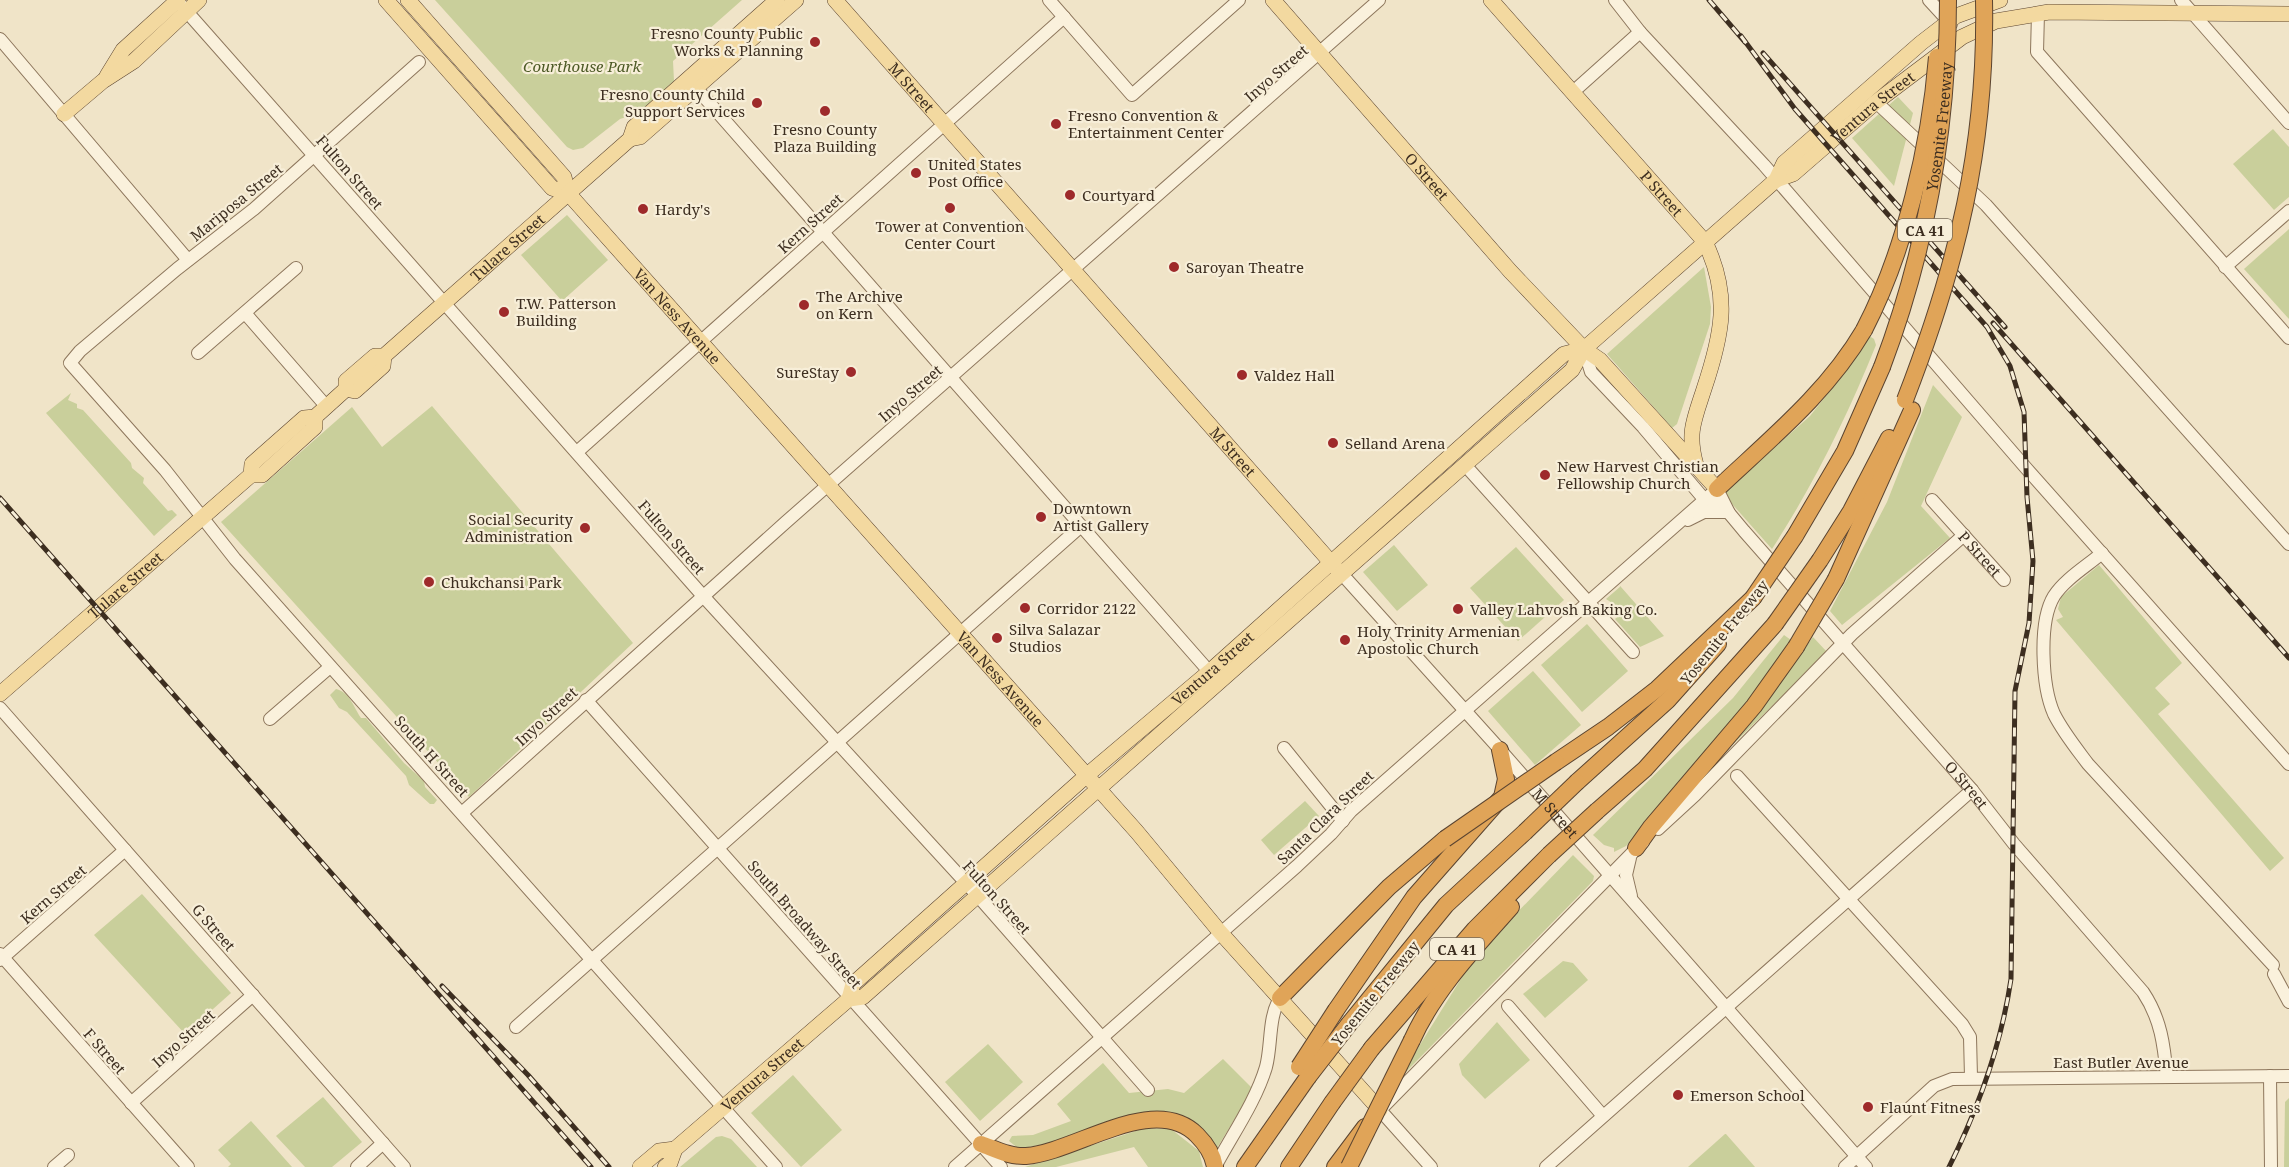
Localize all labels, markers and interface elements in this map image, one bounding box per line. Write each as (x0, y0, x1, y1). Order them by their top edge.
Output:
place label: Fresno County Public Works & Planning (651, 23, 803, 60)
marker: Fresno County Public Works & Planning (808, 35, 822, 49)
street label: Inyo Street (1240, 40, 1312, 106)
park label: Courthouse Park (523, 56, 641, 76)
street label: M Street (884, 58, 939, 116)
street label: Yosemite Freeway (1921, 61, 1956, 193)
street label: Ventura Street (1826, 67, 1918, 147)
place label: Fresno County Child Support Services (600, 84, 745, 121)
marker: Fresno County Child Support Services (750, 96, 764, 110)
marker: Fresno County Plaza Building (818, 104, 832, 118)
place label: Fresno Convention & Entertainment Center (1068, 105, 1224, 142)
marker: Fresno Convention & Entertainment Center (1049, 117, 1063, 131)
place label: Fresno County Plaza Building (773, 119, 877, 156)
street label: Fulton Street (312, 131, 388, 213)
street label: O Street (1401, 148, 1453, 204)
place label: United States Post Office (928, 154, 1022, 191)
street label: Mariposa Street (186, 159, 286, 245)
marker: United States Post Office (909, 166, 923, 180)
street label: P Street (1636, 166, 1688, 220)
place label: Courtyard (1082, 185, 1155, 205)
marker: Courtyard (1063, 188, 1077, 202)
street label: Kern Street (773, 189, 847, 257)
place label: Hardy's (655, 199, 710, 219)
marker: Tower at Convention Center Court (943, 201, 957, 215)
marker: Hardy's (636, 202, 650, 216)
street label: Tulare Street (466, 209, 549, 285)
place label: Tower at Convention Center Court (876, 216, 1025, 253)
road number: CA 41 (1898, 219, 1952, 241)
place label: Saroyan Theatre (1186, 257, 1304, 277)
marker: Saroyan Theatre (1167, 260, 1181, 274)
street label: Van Ness Avenue (629, 264, 725, 368)
place label: The Archive on Kern (816, 286, 903, 323)
place label: T.W. Patterson Building (516, 293, 617, 330)
marker: The Archive on Kern (797, 298, 811, 312)
marker: T.W. Patterson Building (497, 305, 511, 319)
street label: Inyo Street (874, 360, 946, 426)
place label: SureStay (776, 362, 840, 382)
marker: SureStay (844, 365, 858, 379)
place label: Valdez Hall (1254, 365, 1335, 385)
marker: Valdez Hall (1235, 368, 1249, 382)
street label: M Street (1206, 422, 1260, 481)
place label: Selland Arena (1345, 433, 1446, 453)
marker: Selland Arena (1326, 436, 1340, 450)
place label: New Harvest Christian Fellowship Church (1557, 456, 1719, 493)
marker: New Harvest Christian Fellowship Church (1538, 468, 1552, 482)
street label: Fulton Street (634, 496, 710, 578)
place label: Downtown Artist Gallery (1053, 498, 1149, 535)
place label: Social Security Administration (464, 509, 574, 546)
marker: Downtown Artist Gallery (1034, 510, 1048, 524)
marker: Social Security Administration (578, 521, 592, 535)
street label: P Street (1954, 526, 2006, 581)
street label: Tulare Street (84, 547, 167, 623)
place label: Chukchansi Park (441, 572, 562, 592)
marker: Chukchansi Park (422, 575, 436, 589)
street label: Yosemite Freeway (1675, 575, 1773, 689)
place label: Corridor 2122 (1037, 598, 1136, 618)
place label: Valley Lahvosh Baking Co. (1470, 599, 1657, 619)
marker: Corridor 2122 (1018, 601, 1032, 615)
marker: Valley Lahvosh Baking Co. (1451, 602, 1465, 616)
place label: Silva Salazar Studios (1009, 619, 1101, 656)
place label: Holy Trinity Armenian Apostolic Church (1357, 621, 1521, 658)
street label: Van Ness Avenue (953, 627, 1049, 731)
street label: Ventura Street (1167, 627, 1258, 710)
marker: Silva Salazar Studios (990, 631, 1004, 645)
marker: Holy Trinity Armenian Apostolic Church (1338, 633, 1352, 647)
street label: Inyo Street (511, 682, 581, 750)
street label: South H Street (390, 711, 474, 801)
street label: O Street (1941, 756, 1993, 813)
street label: Santa Clara Street (1272, 766, 1378, 868)
street label: M Street (1528, 784, 1583, 842)
street label: South Broadway Street (744, 856, 866, 992)
street label: Fulton Street (959, 856, 1035, 938)
street label: Kern Street (16, 860, 90, 928)
street label: G Street (188, 899, 240, 955)
street label: Yosemite Freeway (1326, 936, 1424, 1050)
road number: CA 41 (1430, 938, 1484, 960)
street label: Inyo Street (147, 1005, 219, 1071)
street label: F Street (80, 1024, 130, 1078)
street label: Ventura Street (716, 1033, 807, 1115)
street label: East Butler Avenue (2053, 1052, 2189, 1072)
place label: Emerson School (1690, 1085, 1805, 1105)
marker: Emerson School (1671, 1088, 1685, 1102)
place label: Flaunt Fitness (1880, 1097, 1981, 1117)
marker: Flaunt Fitness (1861, 1100, 1875, 1114)

